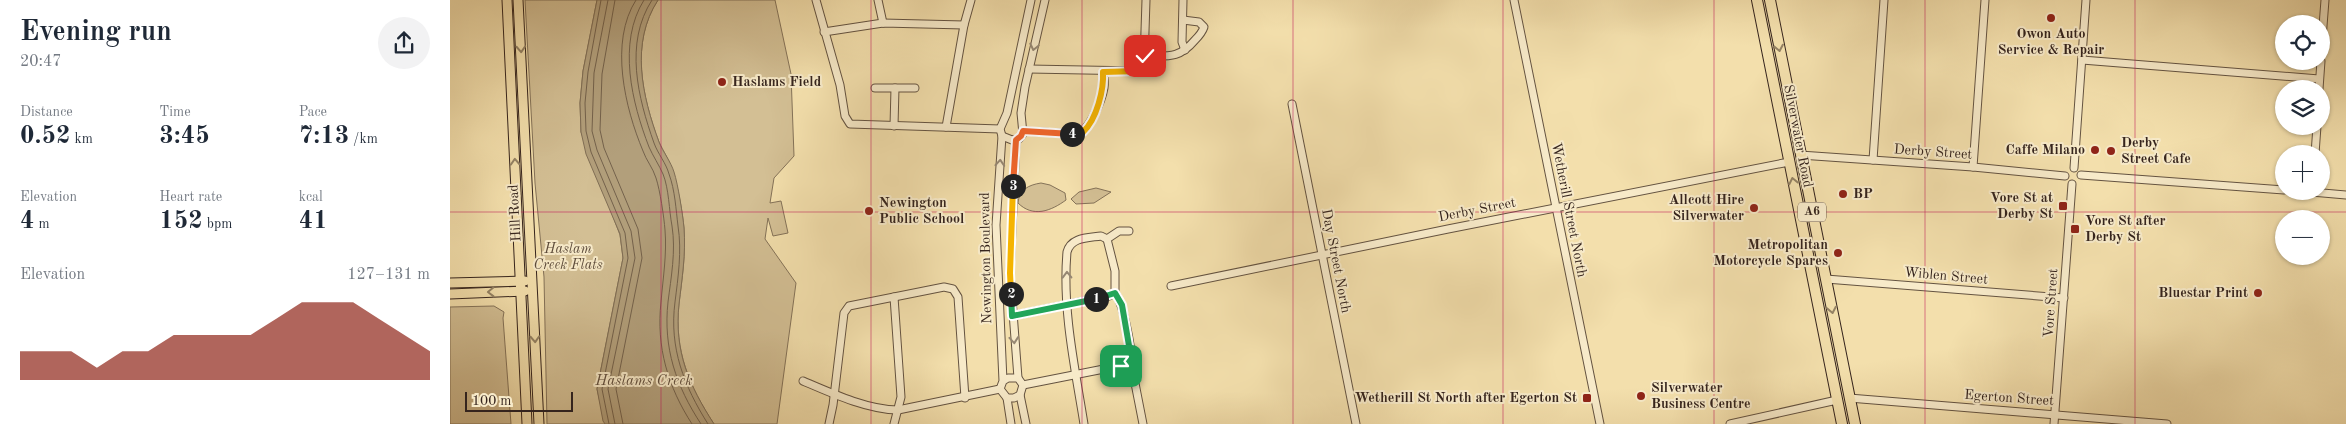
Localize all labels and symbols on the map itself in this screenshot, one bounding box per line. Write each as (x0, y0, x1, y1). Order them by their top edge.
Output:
marker: Owon Auto Service & Repair (2045, 12, 2057, 24)
place label: Owon Auto Service & Repair (1998, 27, 2104, 57)
pin (1124, 35, 1166, 77)
one-way arrow (1029, 43, 1039, 52)
one-way arrow (1773, 43, 1784, 52)
one-way arrow (515, 45, 526, 53)
place label: Haslams Field (732, 75, 822, 89)
marker: Haslams Field (716, 76, 728, 88)
street label: Silverwater Road (1781, 83, 1815, 189)
pin: 4 (1060, 122, 1084, 146)
place label: Derby Street Cafe (2121, 136, 2191, 166)
street label: Wetherill Street North (1549, 141, 1589, 279)
street label: Derby Street (1893, 142, 1973, 162)
place label: Caffe Milano (2005, 143, 2085, 157)
marker: Caffe Milano (2089, 144, 2101, 156)
marker: Derby Street Cafe (2105, 145, 2117, 157)
one-way arrow (510, 158, 521, 166)
one-way arrow (994, 158, 1005, 166)
pin: 3 (1000, 174, 1026, 198)
one-way arrow (1788, 177, 1798, 186)
street label: Hill Road (507, 184, 523, 242)
place label: BP (1853, 187, 1873, 201)
marker: BP (1837, 188, 1849, 200)
place label: Vore St at Derby St (1990, 191, 2053, 221)
street label: Newington Boulevard (978, 192, 994, 324)
place label: Allcott Hire Silverwater (1669, 193, 1744, 223)
place label: Newington Public School (879, 196, 964, 226)
street label: Derby Street (1437, 196, 1517, 224)
marker: Vore St at Derby St (2057, 200, 2069, 212)
marker: Allcott Hire Silverwater (1748, 202, 1760, 214)
road number: A6 (1798, 202, 1826, 222)
marker: Newington Public School (863, 205, 875, 217)
street label: Day Street North (1319, 208, 1353, 315)
place label: Vore St after Derby St (2085, 214, 2166, 244)
marker: Vore St after Derby St (2069, 223, 2081, 235)
place label: Metropolitan Motorcycle Spares (1714, 238, 1828, 268)
park label: Haslam Creek Flats (533, 242, 603, 272)
marker: Metropolitan Motorcycle Spares (1832, 247, 1844, 259)
street label: Wiblen Street (1904, 265, 1989, 287)
street label: Vore Street (2042, 268, 2060, 338)
one-way arrow (1062, 270, 1072, 278)
pin: 2 (998, 282, 1024, 306)
pin: 1 (1084, 286, 1108, 312)
place label: Bluestar Print (2158, 286, 2248, 300)
one-way arrow (487, 287, 494, 297)
marker: Bluestar Print (2252, 287, 2264, 299)
one-way arrow (1826, 306, 1837, 314)
one-way arrow (529, 335, 540, 343)
one-way arrow (1009, 336, 1020, 344)
pin (1100, 345, 1142, 387)
water label: Haslams Creek (594, 374, 693, 389)
place label: Silverwater Business Centre (1651, 381, 1751, 411)
street label: Egerton Street (1964, 388, 2054, 408)
scale bar (465, 389, 572, 412)
marker: Silverwater Business Centre (1635, 390, 1647, 402)
place label: Wetherill St North after Egerton St (1355, 391, 1577, 405)
marker: Wetherill St North after Egerton St (1581, 392, 1593, 404)

